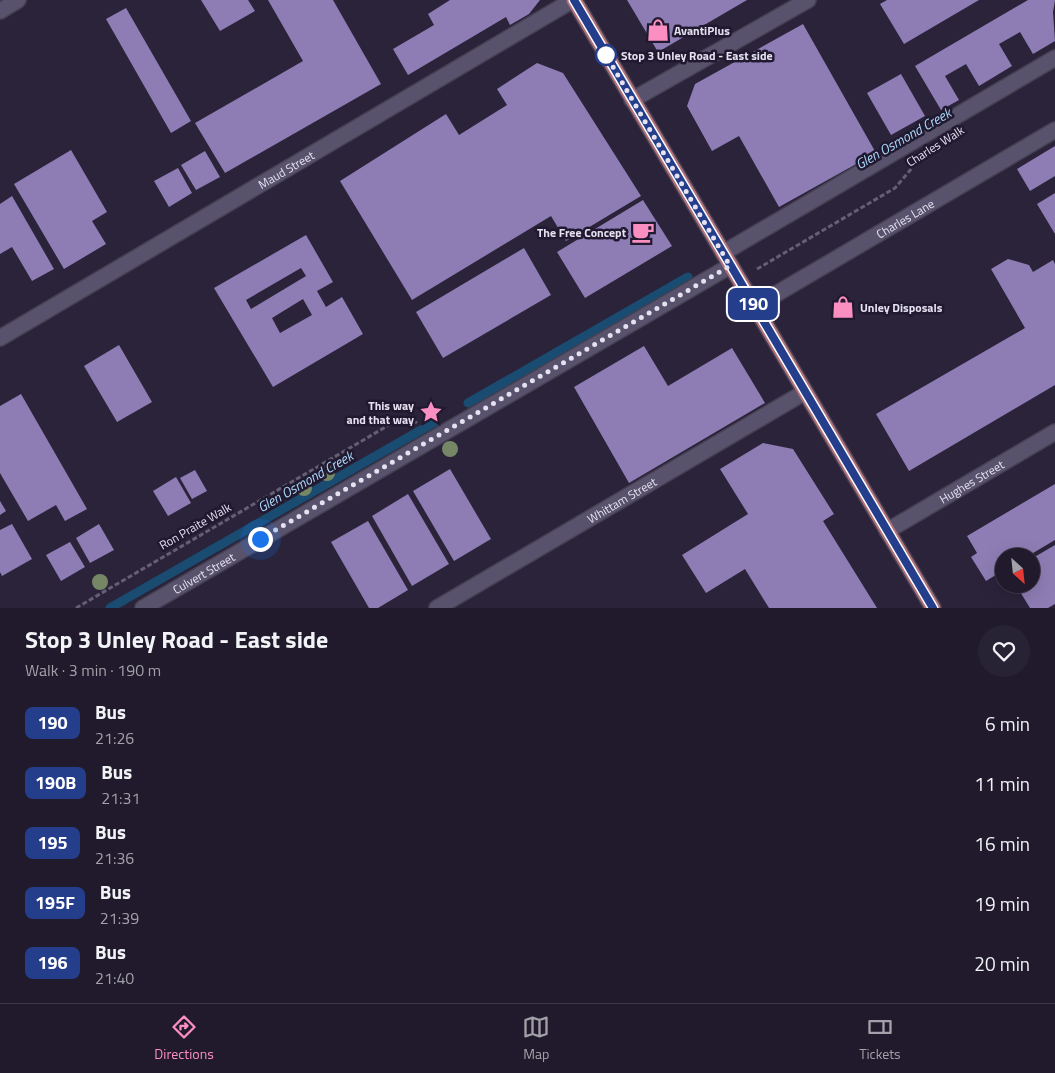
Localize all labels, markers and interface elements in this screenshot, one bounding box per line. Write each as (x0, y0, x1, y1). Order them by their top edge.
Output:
shop icon: AvantiPlus (645, 17, 671, 43)
place label: AvantiPlus (674, 21, 730, 40)
marker: Stop 3 Unley Road - East side (595, 44, 617, 66)
place label: Stop 3 Unley Road - East side (621, 46, 773, 65)
water label: Glen Osmond Creek (851, 101, 956, 174)
street label: Charles Walk (902, 121, 968, 171)
street label: Maud Street (254, 145, 318, 193)
street label: Charles Lane (872, 194, 937, 243)
cafe icon: The Free Concept (630, 219, 656, 245)
place label: The Free Concept (537, 223, 627, 242)
line badge: 190 (724, 288, 782, 320)
text: 190 (738, 290, 768, 317)
shop icon: Unley Disposals (830, 294, 856, 320)
place label: Unley Disposals (860, 298, 943, 317)
place label: This way and that way (347, 396, 414, 429)
place icon: This way and that way (418, 399, 444, 425)
water label: Glen Osmond Creek (253, 444, 358, 517)
street label: Hughes Street (935, 454, 1008, 508)
street label: Whittam Street (583, 471, 661, 528)
street label: Ron Praite Walk (155, 498, 235, 554)
your location (248, 527, 273, 552)
street label: Culvert Street (169, 547, 239, 598)
north arrow (995, 548, 1040, 592)
map controls (995, 548, 1040, 593)
text: Stop 3 Unley Road - East side (25, 621, 328, 657)
button: heart (978, 625, 1030, 677)
text: Walk · 3 min · 190 m (25, 658, 161, 682)
text: Bus (95, 697, 126, 726)
text: 190 (37, 709, 68, 736)
text: 6 min (985, 709, 1030, 738)
text: 21:26 (95, 726, 134, 750)
text: Bus (101, 757, 132, 786)
text: 190B (35, 769, 76, 796)
text: 11 min (974, 769, 1030, 798)
text: 21:31 (101, 786, 141, 810)
text: Bus (95, 817, 126, 846)
text: 195 (37, 829, 68, 856)
text: 16 min (974, 829, 1030, 858)
text: 21:36 (95, 846, 134, 870)
text: Bus (100, 877, 131, 906)
text: 195F (35, 889, 75, 916)
text: 19 min (974, 889, 1030, 918)
text: 21:39 (100, 906, 139, 930)
text: Bus (95, 937, 126, 966)
text: 196 (37, 949, 68, 976)
text: 20 min (974, 949, 1030, 978)
text: 21:40 (95, 966, 134, 990)
tab: Directions (154, 1013, 214, 1064)
tab: Map (522, 1013, 550, 1064)
tab: Tickets (859, 1013, 901, 1064)

